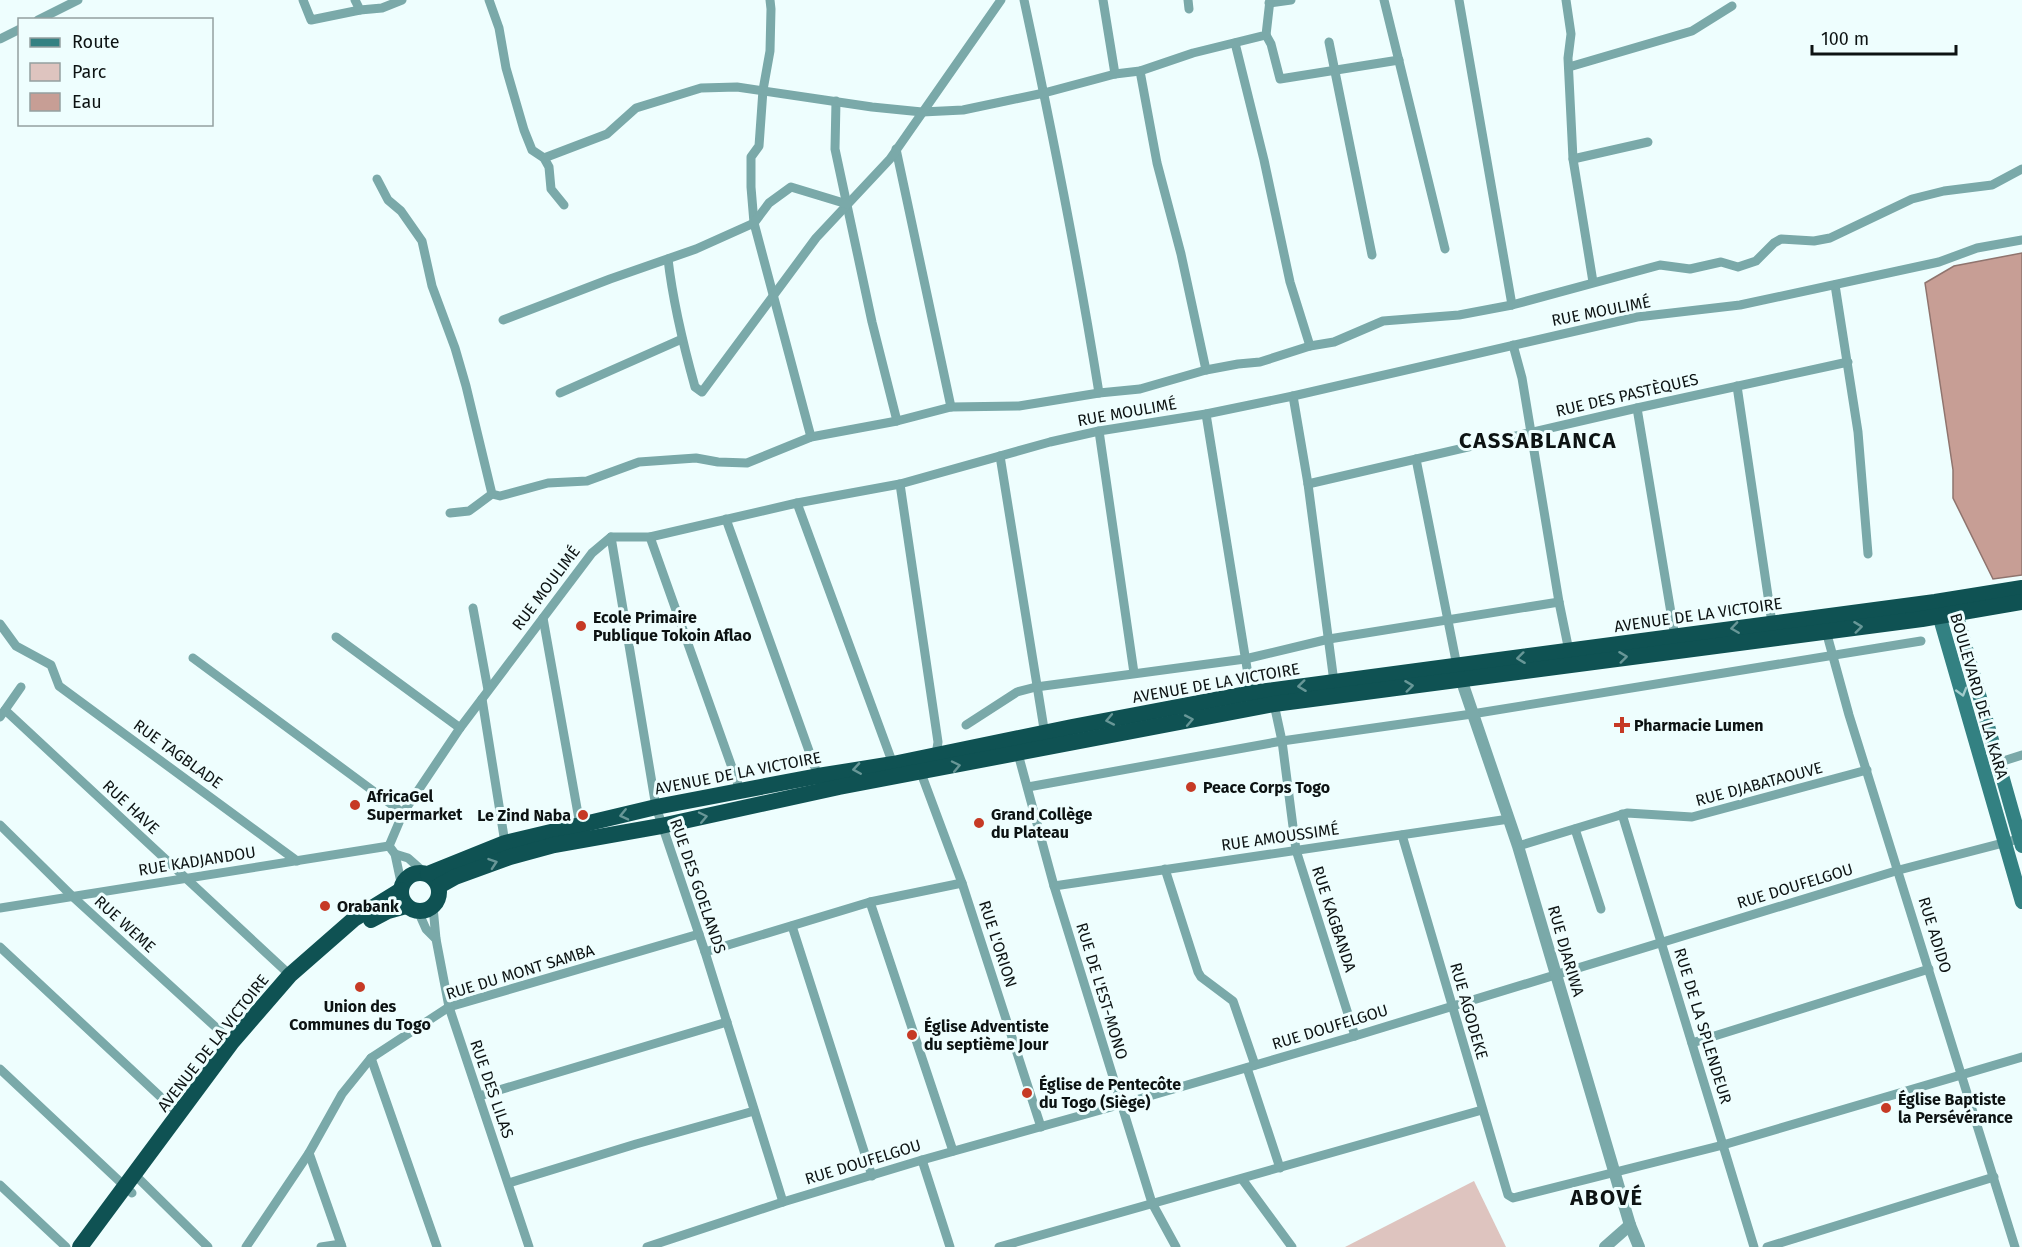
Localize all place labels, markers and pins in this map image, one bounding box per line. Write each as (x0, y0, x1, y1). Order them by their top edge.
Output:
place label: Ecole Primaire Publique Tokoin Aflao (593, 608, 752, 645)
marker: Ecole Primaire Publique Tokoin Aflao (574, 619, 588, 633)
place label: Pharmacie Lumen (1634, 716, 1764, 735)
marker: Pharmacie Lumen (1615, 718, 1629, 732)
place label: Peace Corps Togo (1203, 778, 1330, 797)
marker: Peace Corps Togo (1184, 780, 1198, 794)
place label: AfricaGel Supermarket (366, 787, 463, 824)
marker: AfricaGel Supermarket (348, 798, 362, 812)
place label: Grand Collège du Plateau (991, 805, 1093, 842)
place label: Le Zind Naba (477, 806, 571, 825)
marker: Le Zind Naba (576, 808, 590, 822)
marker: Grand Collège du Plateau (972, 816, 986, 830)
place label: Orabank (337, 897, 399, 916)
marker: Orabank (318, 899, 332, 913)
marker: Union des Communes du Togo (353, 980, 367, 994)
place label: Union des Communes du Togo (289, 997, 431, 1034)
place label: Église Adventiste du septième Jour (924, 1016, 1049, 1054)
marker: Église Adventiste du septième Jour (905, 1028, 919, 1042)
place label: Église de Pentecôte du Togo (Siège) (1039, 1074, 1181, 1112)
marker: Église de Pentecôte du Togo (Siège) (1020, 1086, 1034, 1100)
place label: Église Baptiste la Persévérance (1898, 1089, 2013, 1127)
marker: Église Baptiste la Persévérance (1879, 1101, 1893, 1115)

